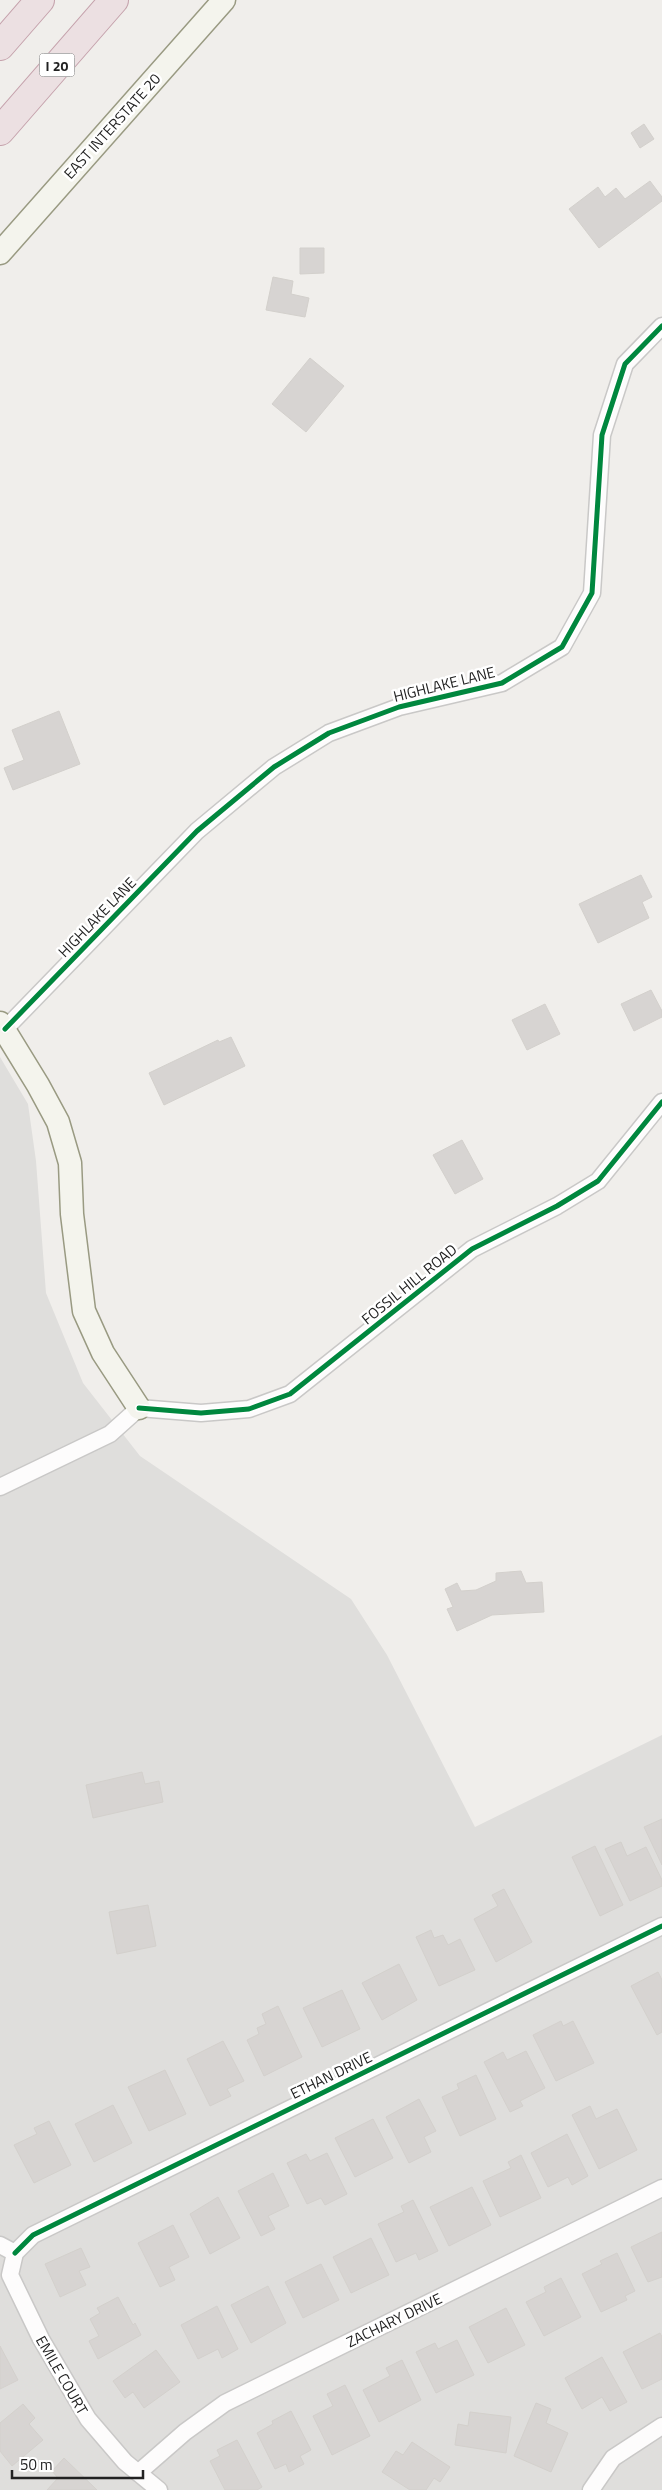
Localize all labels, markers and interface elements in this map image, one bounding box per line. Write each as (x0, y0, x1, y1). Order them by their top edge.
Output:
road number: I 20 (40, 54, 74, 76)
street label: EAST INTERSTATE 20 (58, 68, 166, 184)
street label: HIGHLAKE LANE (391, 660, 497, 708)
street label: HIGHLAKE LANE (53, 872, 141, 962)
street label: FOSSIL HILL ROAD (356, 1238, 462, 1330)
street label: ETHAN DRIVE (286, 2045, 376, 2105)
street label: ZACHARY DRIVE (342, 2287, 446, 2353)
street label: EMILE COURT (30, 2331, 94, 2419)
scale bar (12, 2448, 144, 2480)
text: 50 m (20, 2453, 53, 2476)

